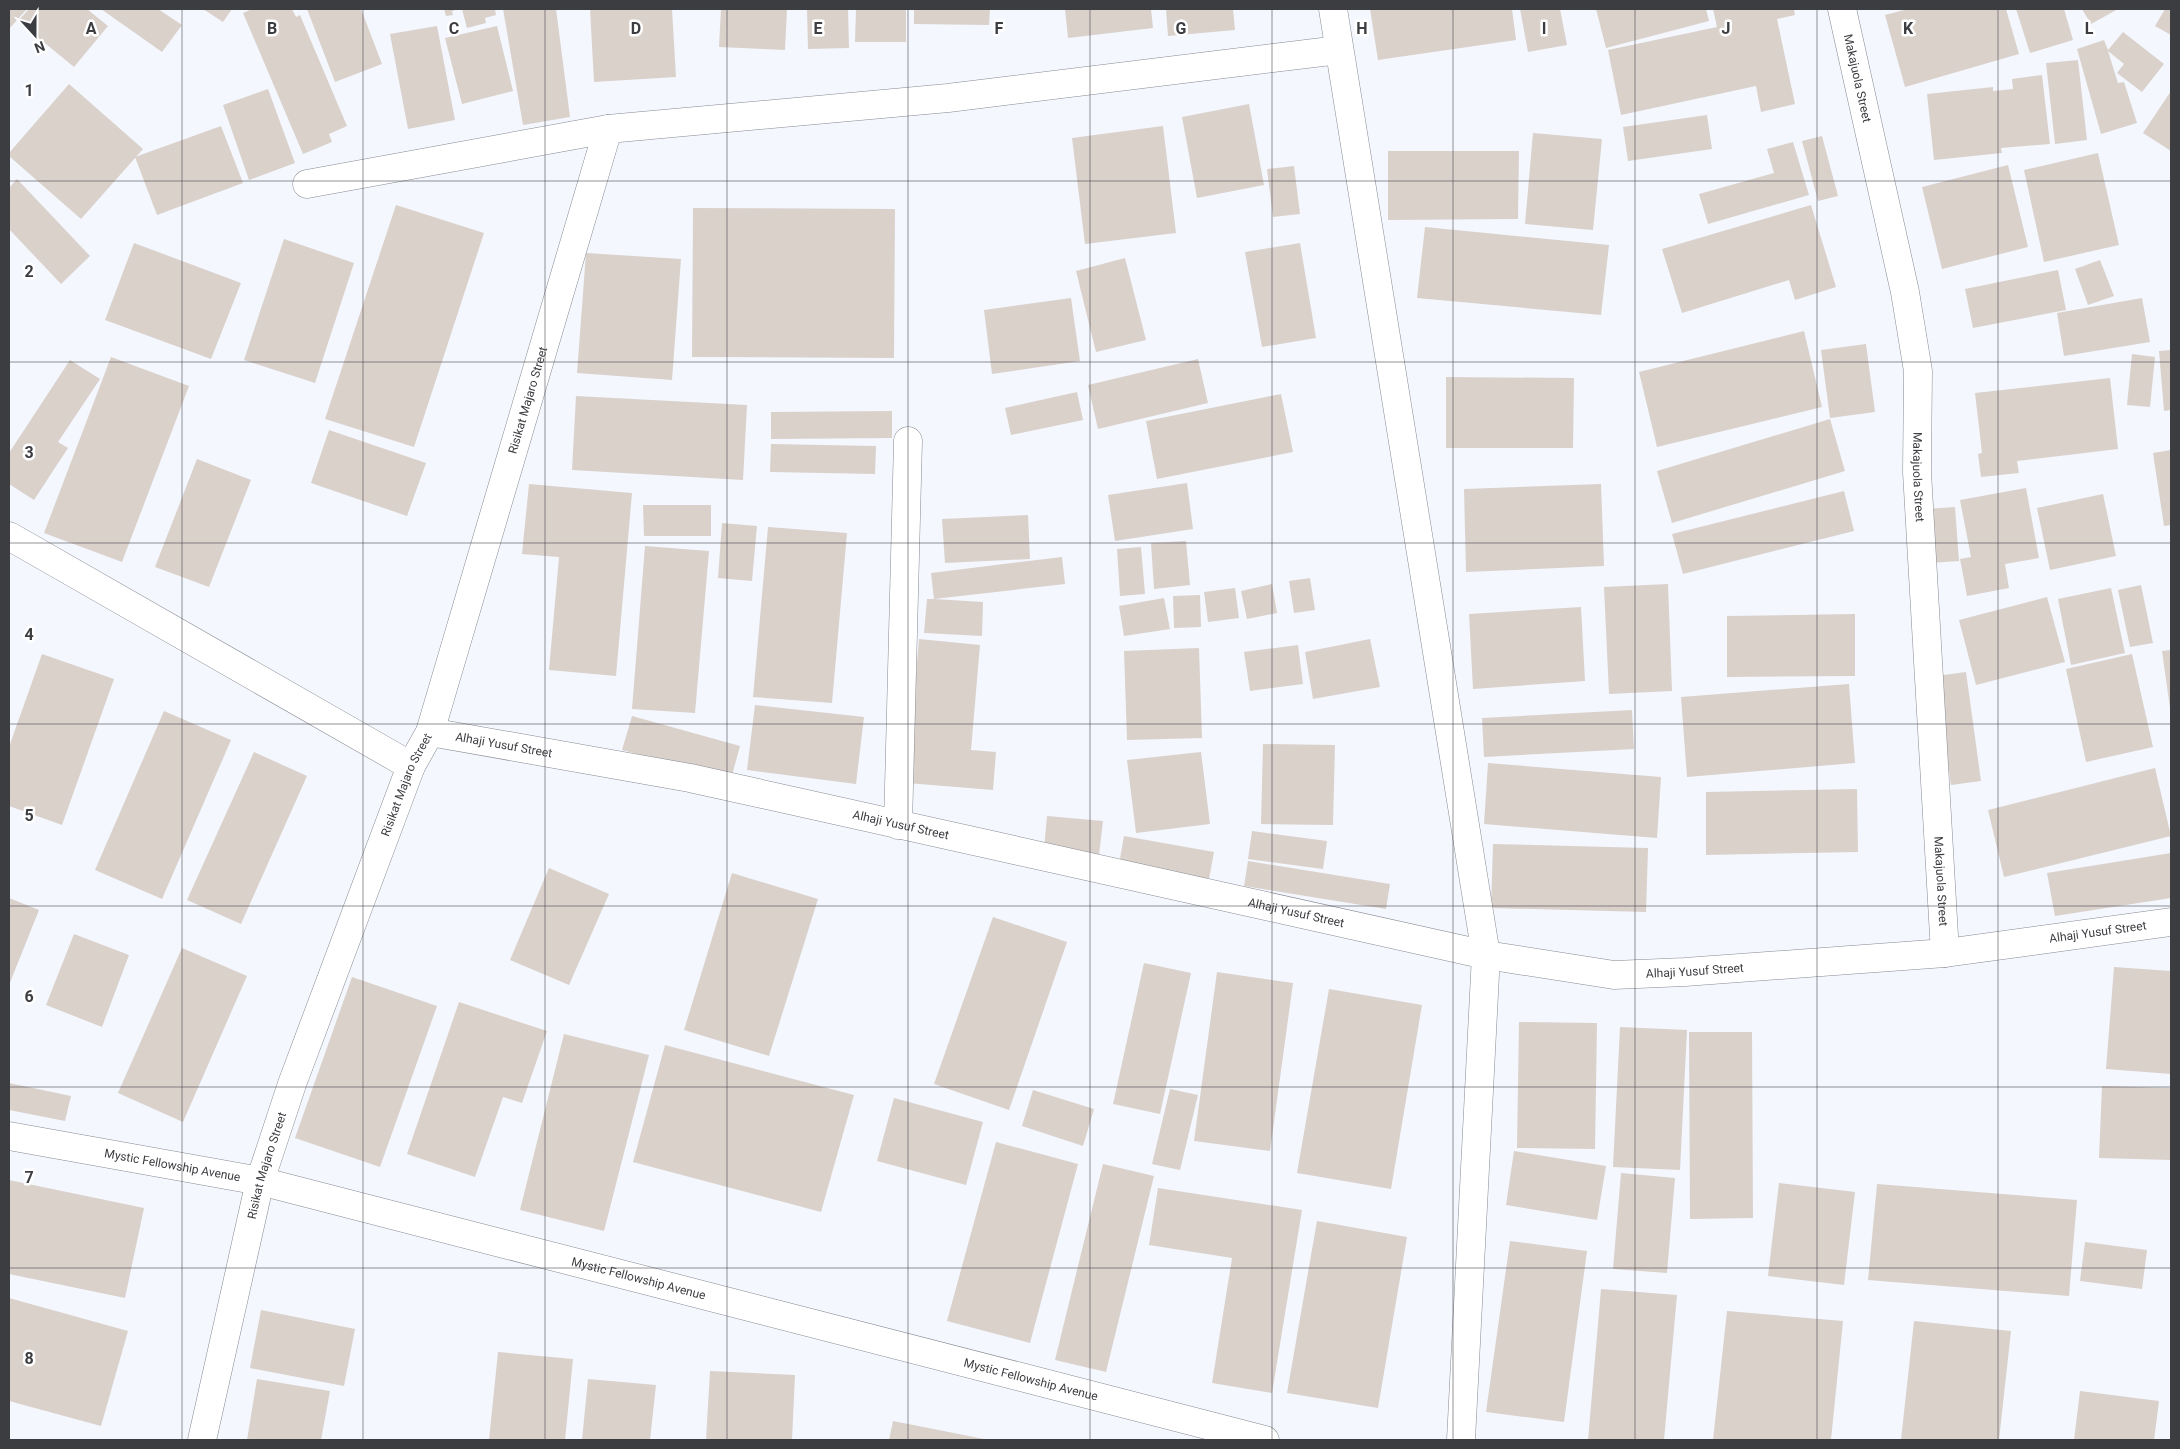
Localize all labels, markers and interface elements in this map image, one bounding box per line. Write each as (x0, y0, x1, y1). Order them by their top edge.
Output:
north arrow (10, 10, 60, 60)
text: A (86, 19, 97, 38)
text: B (267, 19, 277, 38)
text: C (449, 19, 459, 38)
text: D (631, 19, 641, 38)
text: E (814, 19, 823, 38)
text: F (995, 19, 1004, 38)
text: G (1176, 19, 1187, 38)
text: H (1356, 19, 1368, 38)
text: I (1542, 19, 1546, 38)
text: J (1722, 19, 1730, 38)
text: K (1903, 19, 1914, 38)
text: L (2085, 19, 2094, 38)
street label: Makajuola Street (1841, 33, 1874, 124)
text: N (32, 38, 47, 56)
text: 1 (24, 81, 34, 100)
text: 2 (24, 262, 34, 281)
street label: Risikat Majaro Street (506, 345, 550, 455)
street label: Makajuola Street (1910, 432, 1927, 522)
text: 3 (24, 443, 34, 462)
text: 4 (24, 625, 34, 644)
street label: Alhaji Yusuf Street (454, 730, 553, 761)
street label: Risikat Majaro Street (378, 731, 435, 838)
text: 5 (24, 806, 34, 825)
street label: Alhaji Yusuf Street (851, 807, 950, 842)
street label: Makajuola Street (1931, 836, 1950, 927)
street label: Alhaji Yusuf Street (1247, 895, 1346, 930)
street label: Alhaji Yusuf Street (2048, 918, 2147, 946)
street label: Alhaji Yusuf Street (1646, 961, 1744, 981)
text: 6 (24, 987, 34, 1006)
street label: Risikat Majaro Street (245, 1110, 289, 1220)
street label: Mystic Fellowship Avenue (103, 1146, 241, 1184)
text: 7 (24, 1168, 34, 1187)
street label: Mystic Fellowship Avenue (570, 1255, 707, 1303)
text: 8 (24, 1349, 34, 1368)
street label: Mystic Fellowship Avenue (962, 1356, 1099, 1404)

